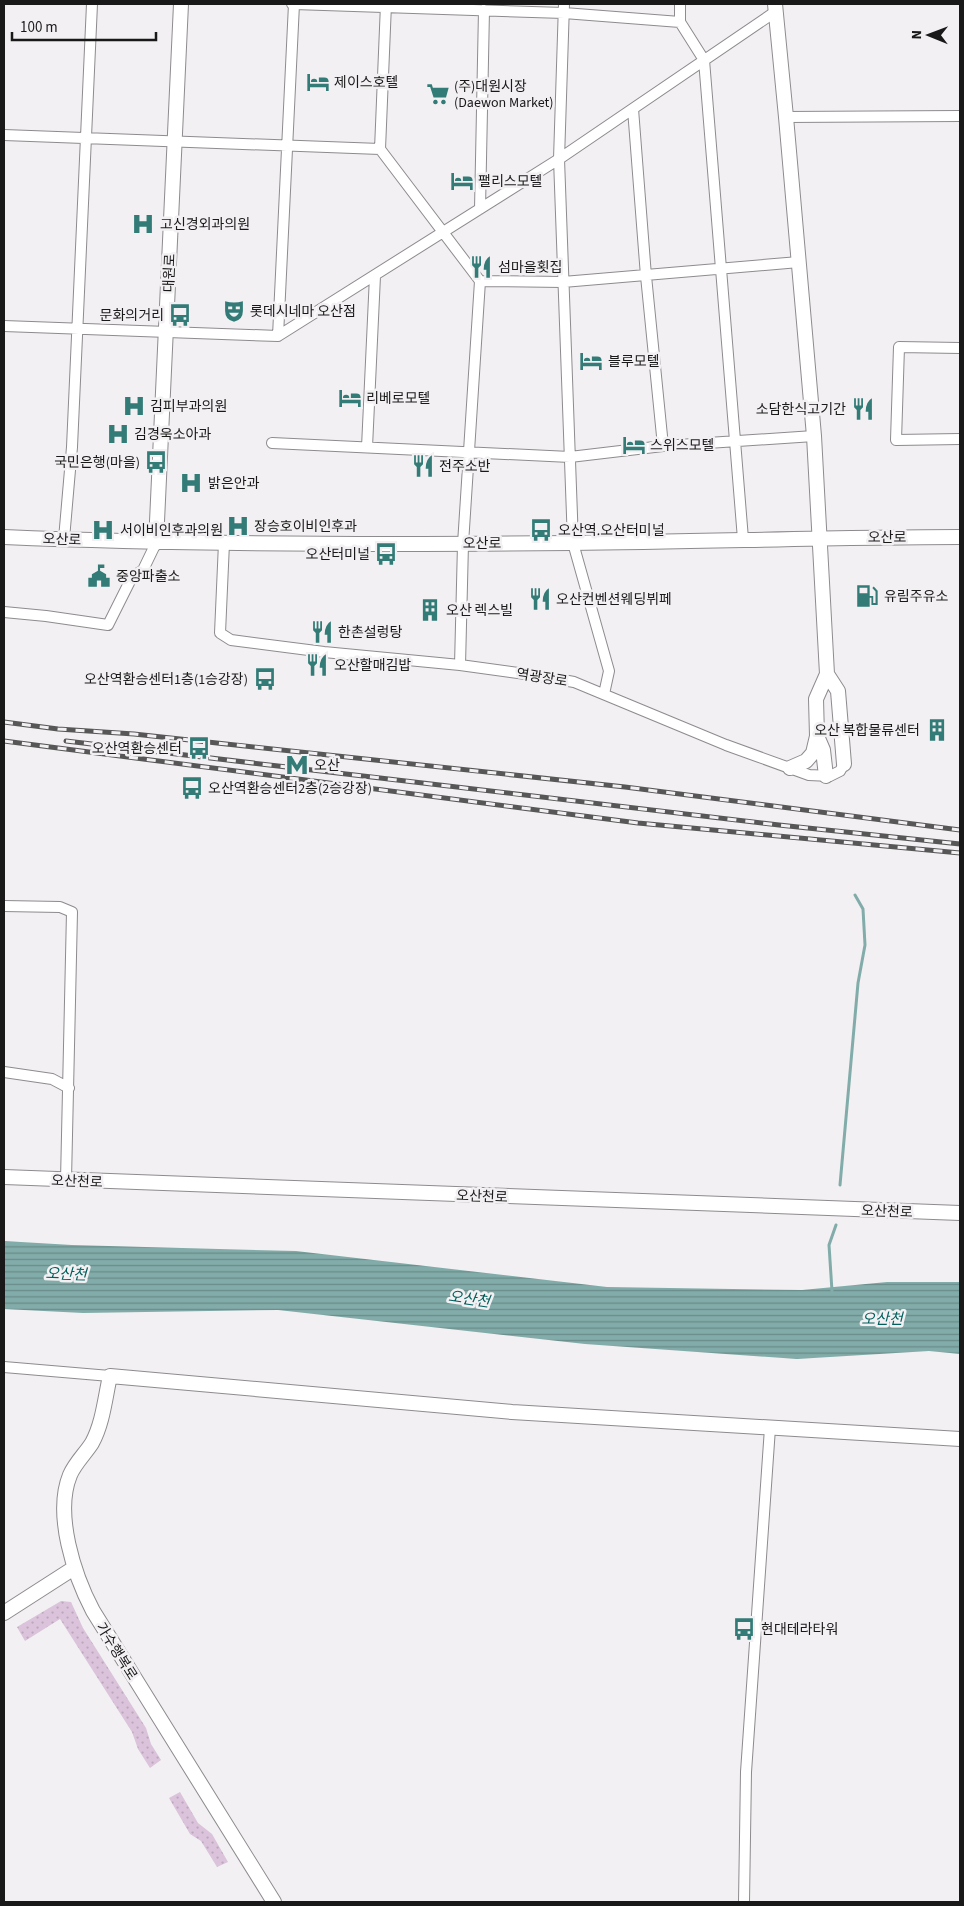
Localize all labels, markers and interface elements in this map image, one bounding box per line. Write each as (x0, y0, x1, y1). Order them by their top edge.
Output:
scale bar (12, 10, 156, 42)
north arrow (904, 10, 954, 60)
text: 100 m (20, 17, 58, 38)
text: N (907, 30, 927, 40)
hotel icon: 제이스호텔 (305, 69, 331, 95)
place label: 제이스호텔 (334, 73, 398, 93)
place label: (주)대원시장 (Daewon Market) (454, 77, 554, 113)
supermarket icon: (주)대원시장 (Daewon Market) (425, 81, 451, 107)
hotel icon: 팰리스모텔 (449, 168, 475, 194)
place label: 팰리스모텔 (478, 172, 542, 192)
hospital icon: 고신경외과의원 (130, 211, 156, 237)
place label: 고신경외과의원 (160, 215, 250, 235)
street label: 대원로 (159, 253, 181, 293)
restaurant icon: 섬마을횟집 (468, 254, 494, 280)
place label: 섬마을횟집 (498, 258, 562, 278)
theatre icon: 롯데시네마 오산점 (221, 298, 247, 324)
bus stop icon: 문화의거리 (167, 302, 193, 328)
place label: 롯데시네마 오산점 (250, 302, 356, 322)
place label: 문화의거리 (100, 306, 164, 326)
hotel icon: 블루모텔 (578, 348, 604, 374)
place label: 블루모텔 (608, 352, 660, 372)
hotel icon: 리베로모텔 (337, 385, 363, 411)
place label: 리베로모텔 (366, 389, 430, 409)
hospital icon: 김피부과의원 (121, 393, 147, 419)
restaurant icon: 소담한식고기간 (850, 396, 876, 422)
place label: 김피부과의원 (150, 397, 227, 417)
place label: 소담한식고기간 (756, 400, 846, 420)
hospital icon: 김경욱소아과 (105, 421, 131, 447)
place label: 김경욱소아과 (134, 425, 211, 445)
hotel icon: 스위스모텔 (621, 432, 647, 458)
place label: 스위스모텔 (650, 436, 714, 456)
bus stop icon: 국민은행(마을) (143, 449, 169, 475)
place label: 국민은행(마을) (54, 453, 140, 473)
restaurant icon: 전주소반 (410, 453, 436, 479)
place label: 전주소반 (439, 457, 491, 477)
hospital icon: 밝은안과 (178, 470, 204, 496)
place label: 밝은안과 (208, 474, 260, 494)
hospital icon: 장승호이비인후과 (225, 513, 251, 539)
hospital icon: 서이비인후과의원 (90, 517, 116, 543)
place label: 장승호이비인후과 (254, 517, 357, 537)
bus stop icon: 오산역.오산터미널 (528, 517, 554, 543)
place label: 서이비인후과의원 (120, 521, 223, 541)
place label: 오산역.오산터미널 (558, 521, 665, 541)
street label: 오산로 (868, 528, 906, 548)
street label: 오산로 (42, 529, 82, 551)
street label: 오산로 (463, 534, 501, 554)
bus stop icon: 오산터미널 (373, 541, 399, 567)
place label: 오산터미널 (306, 545, 370, 565)
public building icon: 중앙파출소 (86, 563, 112, 589)
place label: 중앙파출소 (116, 567, 181, 587)
fuel station icon: 유림주유소 (854, 583, 880, 609)
restaurant icon: 오산컨벤션웨딩뷔페 (527, 586, 553, 612)
place label: 유림주유소 (884, 587, 949, 607)
place label: 오산컨벤션웨딩뷔페 (556, 590, 672, 610)
building icon: 오산 렉스빌 (417, 597, 443, 623)
place label: 오산 렉스빌 (446, 601, 513, 621)
restaurant icon: 한촌설렁탕 (309, 619, 335, 645)
place label: 한촌설렁탕 (338, 623, 403, 643)
restaurant icon: 오산할매김밥 (304, 652, 330, 678)
place label: 오산할매김밥 (334, 656, 411, 676)
street label: 역광장로 (515, 664, 569, 692)
bus stop icon: 오산역환승센터1층(1승강장) (252, 666, 278, 692)
place label: 오산역환승센터1층(1승강장) (84, 670, 248, 690)
building icon: 오산 복합물류센터 (924, 717, 950, 743)
place label: 오산 복합물류센터 (814, 721, 920, 741)
bus stop icon: 오산역환승센터 (186, 735, 212, 761)
place label: 오산역환승센터 (92, 739, 182, 759)
metro station icon: 오산 (284, 752, 310, 778)
place label: 오산 (314, 756, 340, 776)
bus stop icon: 오산역환승센터2층(2승강장) (179, 775, 205, 801)
place label: 오산역환승센터2층(2승강장) (208, 779, 372, 799)
street label: 오산천로 (51, 1171, 103, 1193)
street label: 오산천로 (456, 1186, 508, 1208)
street label: 오산천로 (861, 1201, 913, 1223)
water label: 오산천 (45, 1263, 89, 1286)
water label: 오산천 (447, 1286, 493, 1313)
water label: 오산천 (861, 1309, 905, 1330)
bus stop icon: 현대테라타워 (731, 1616, 757, 1642)
street label: 가수행복로 (91, 1619, 142, 1684)
place label: 현대테라타워 (761, 1620, 838, 1640)

